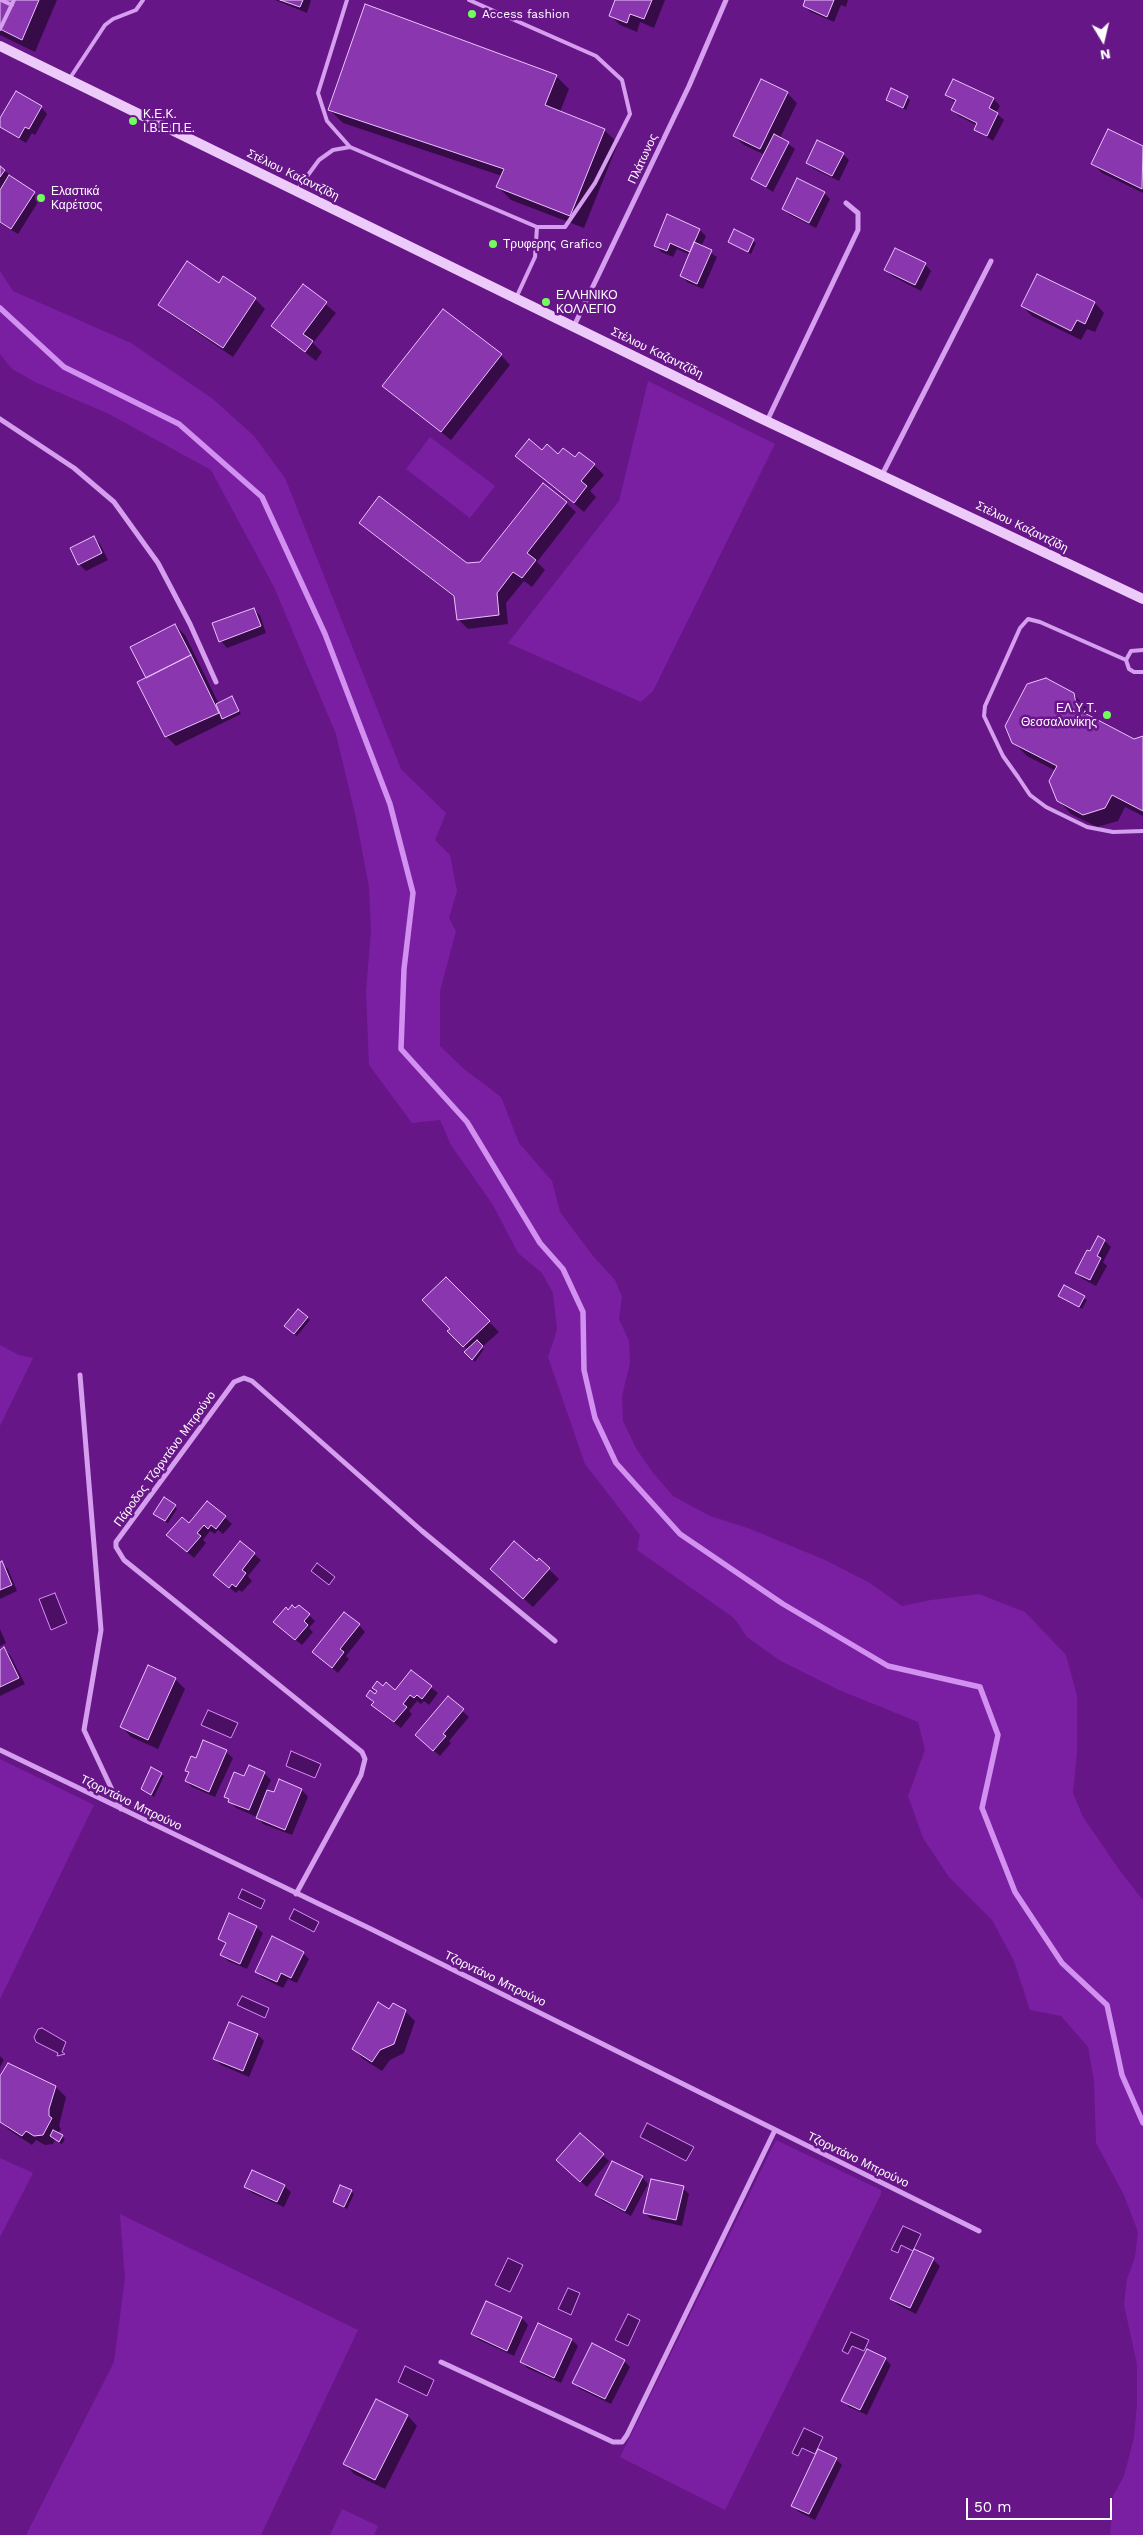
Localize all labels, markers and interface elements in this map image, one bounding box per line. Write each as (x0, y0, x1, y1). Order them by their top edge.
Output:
place label: Access fashion (482, 7, 570, 21)
marker: Access fashion (466, 8, 478, 20)
north arrow (1078, 15, 1128, 65)
text: N (1099, 46, 1112, 64)
place label: Κ.Ε.Κ. Ι.Β.Ε.Π.Ε. (143, 107, 195, 135)
marker: Κ.Ε.Κ. Ι.Β.Ε.Π.Ε. (127, 115, 139, 127)
street label: Πλάτωνος (625, 132, 661, 186)
street label: Στέλιου Καζαντζίδη (244, 146, 342, 204)
place label: Ελαστικά Καρέτσος (51, 184, 102, 212)
marker: Ελαστικά Καρέτσος (35, 192, 47, 204)
place label: Τρυφερης Grafico (503, 237, 602, 251)
marker: Τρυφερης Grafico (487, 238, 499, 250)
place label: ΕΛΛΗΝΙΚΟ ΚΟΛΛΕΓΙΟ (556, 288, 618, 316)
marker: ΕΛΛΗΝΙΚΟ ΚΟΛΛΕΓΙΟ (540, 296, 552, 308)
street label: Στέλιου Καζαντζίδη (608, 324, 706, 382)
street label: Στέλιου Καζαντζίδη (973, 498, 1071, 556)
place label: ΕΛ.Υ.Τ. Θεσσαλονίκης (1021, 701, 1097, 729)
marker: ΕΛ.Υ.Τ. Θεσσαλονίκης (1101, 709, 1113, 721)
street label: Πάροδος Τζορντάνο Μπρούνο (111, 1389, 219, 1529)
street label: Τζορντάνο Μπρούνο (78, 1772, 184, 1834)
street label: Τζορντάνο Μπρούνο (442, 1948, 548, 2010)
street label: Τζορντάνο Μπρούνο (805, 2129, 911, 2191)
scale bar (968, 2488, 1114, 2520)
text: 50 m (974, 2498, 1011, 2516)

